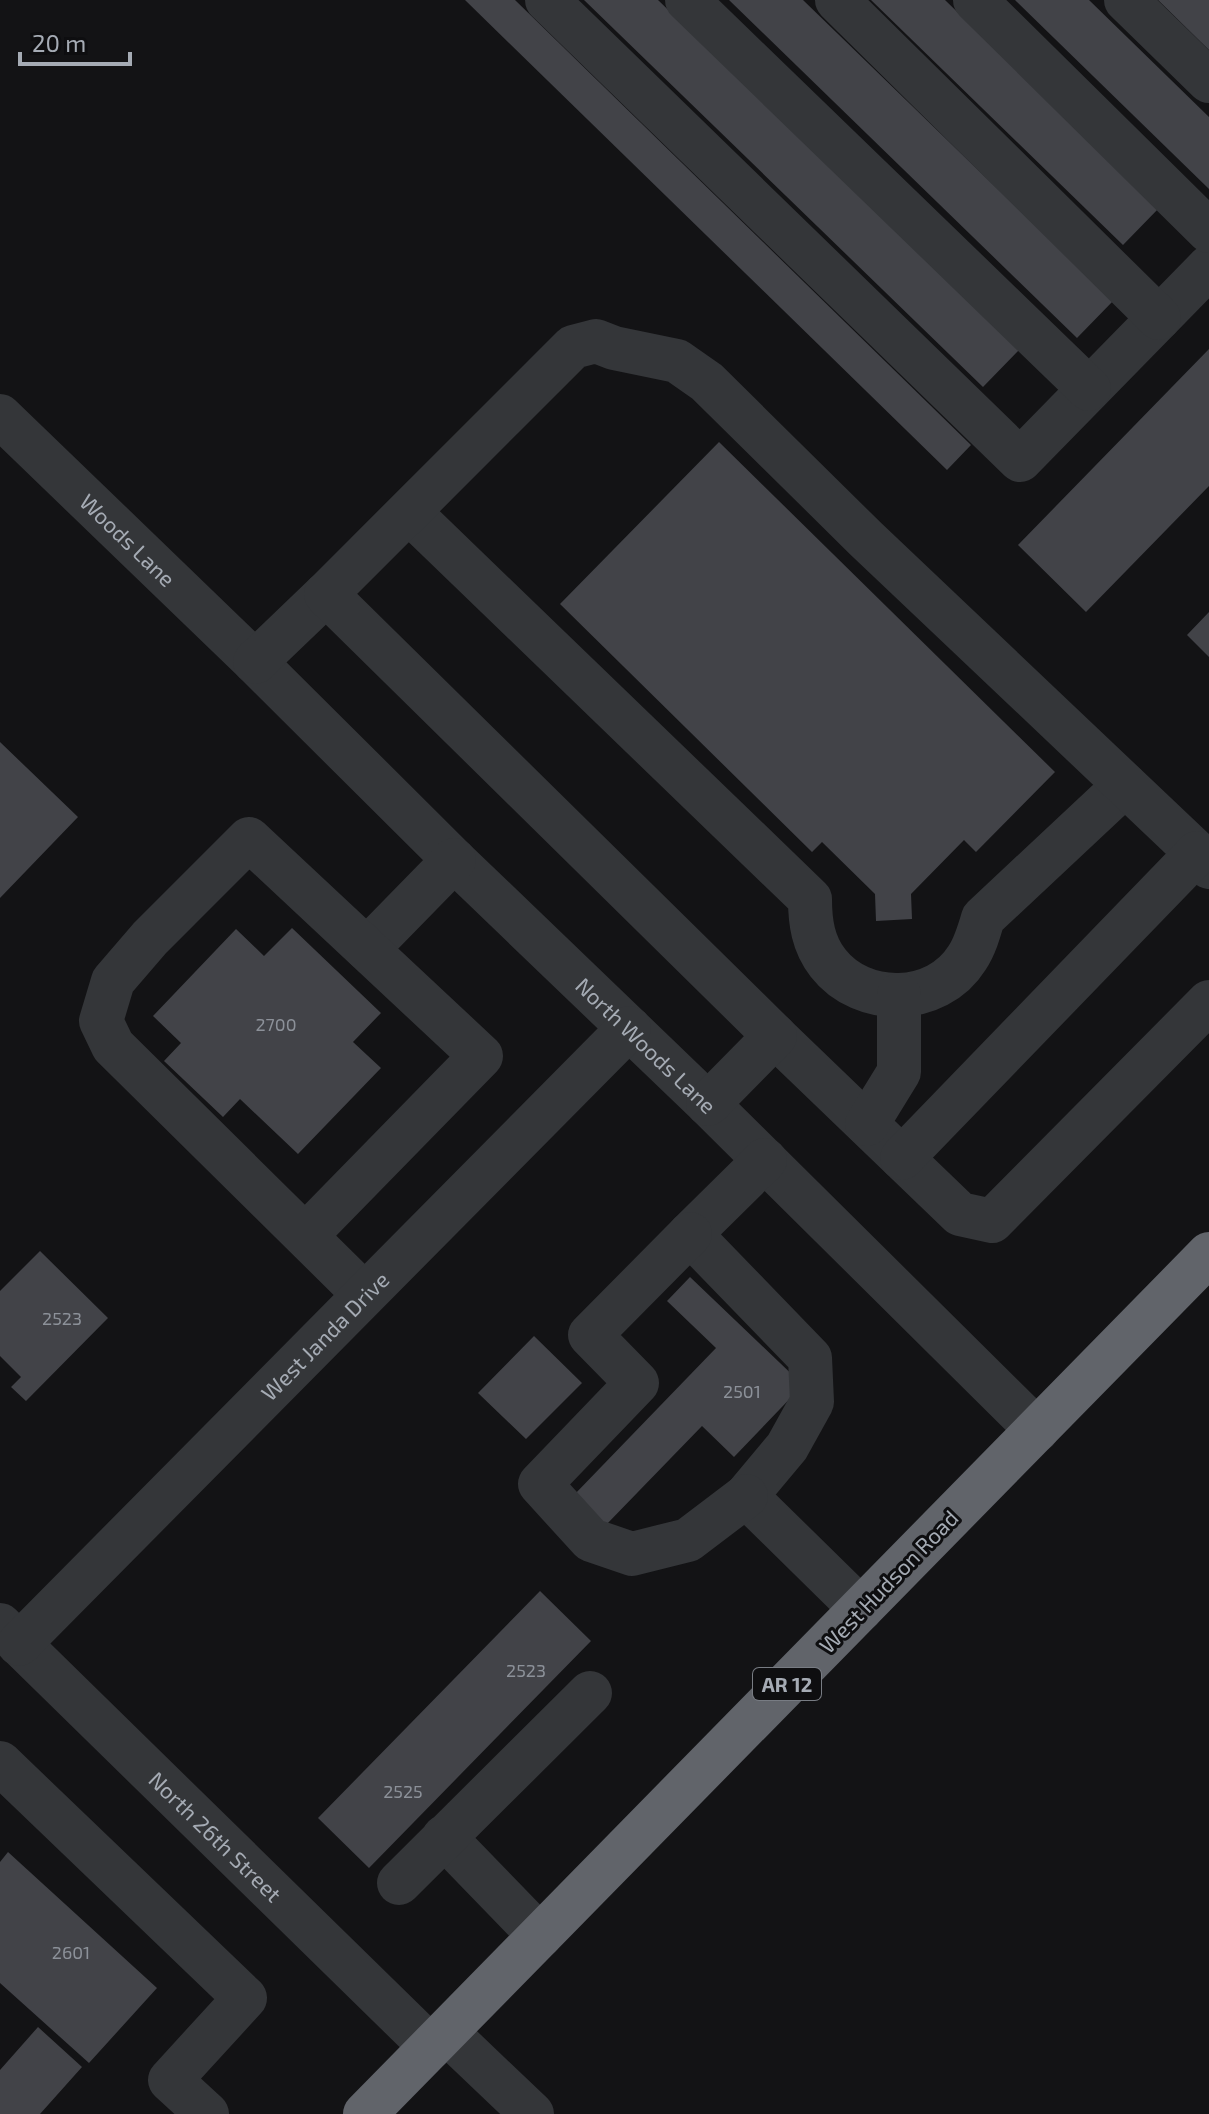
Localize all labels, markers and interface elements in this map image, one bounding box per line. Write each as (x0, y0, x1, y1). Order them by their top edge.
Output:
scale bar (20, 16, 130, 66)
text: 20 m (32, 28, 86, 57)
street label: Woods Lane (75, 488, 181, 591)
street label: North Woods Lane (571, 972, 722, 1118)
house number: 2700 (255, 1013, 297, 1035)
street label: West Janda Drive (255, 1266, 394, 1405)
house number: 2523 (42, 1307, 82, 1329)
house number: 2501 (723, 1380, 761, 1402)
street label: West Hudson Road (813, 1504, 963, 1658)
house number: 2523 (506, 1659, 546, 1681)
road number: AR 12 (753, 1668, 821, 1700)
street label: North 26th Street (144, 1766, 287, 1907)
house number: 2525 (383, 1780, 423, 1802)
house number: 2601 (52, 1941, 90, 1963)

